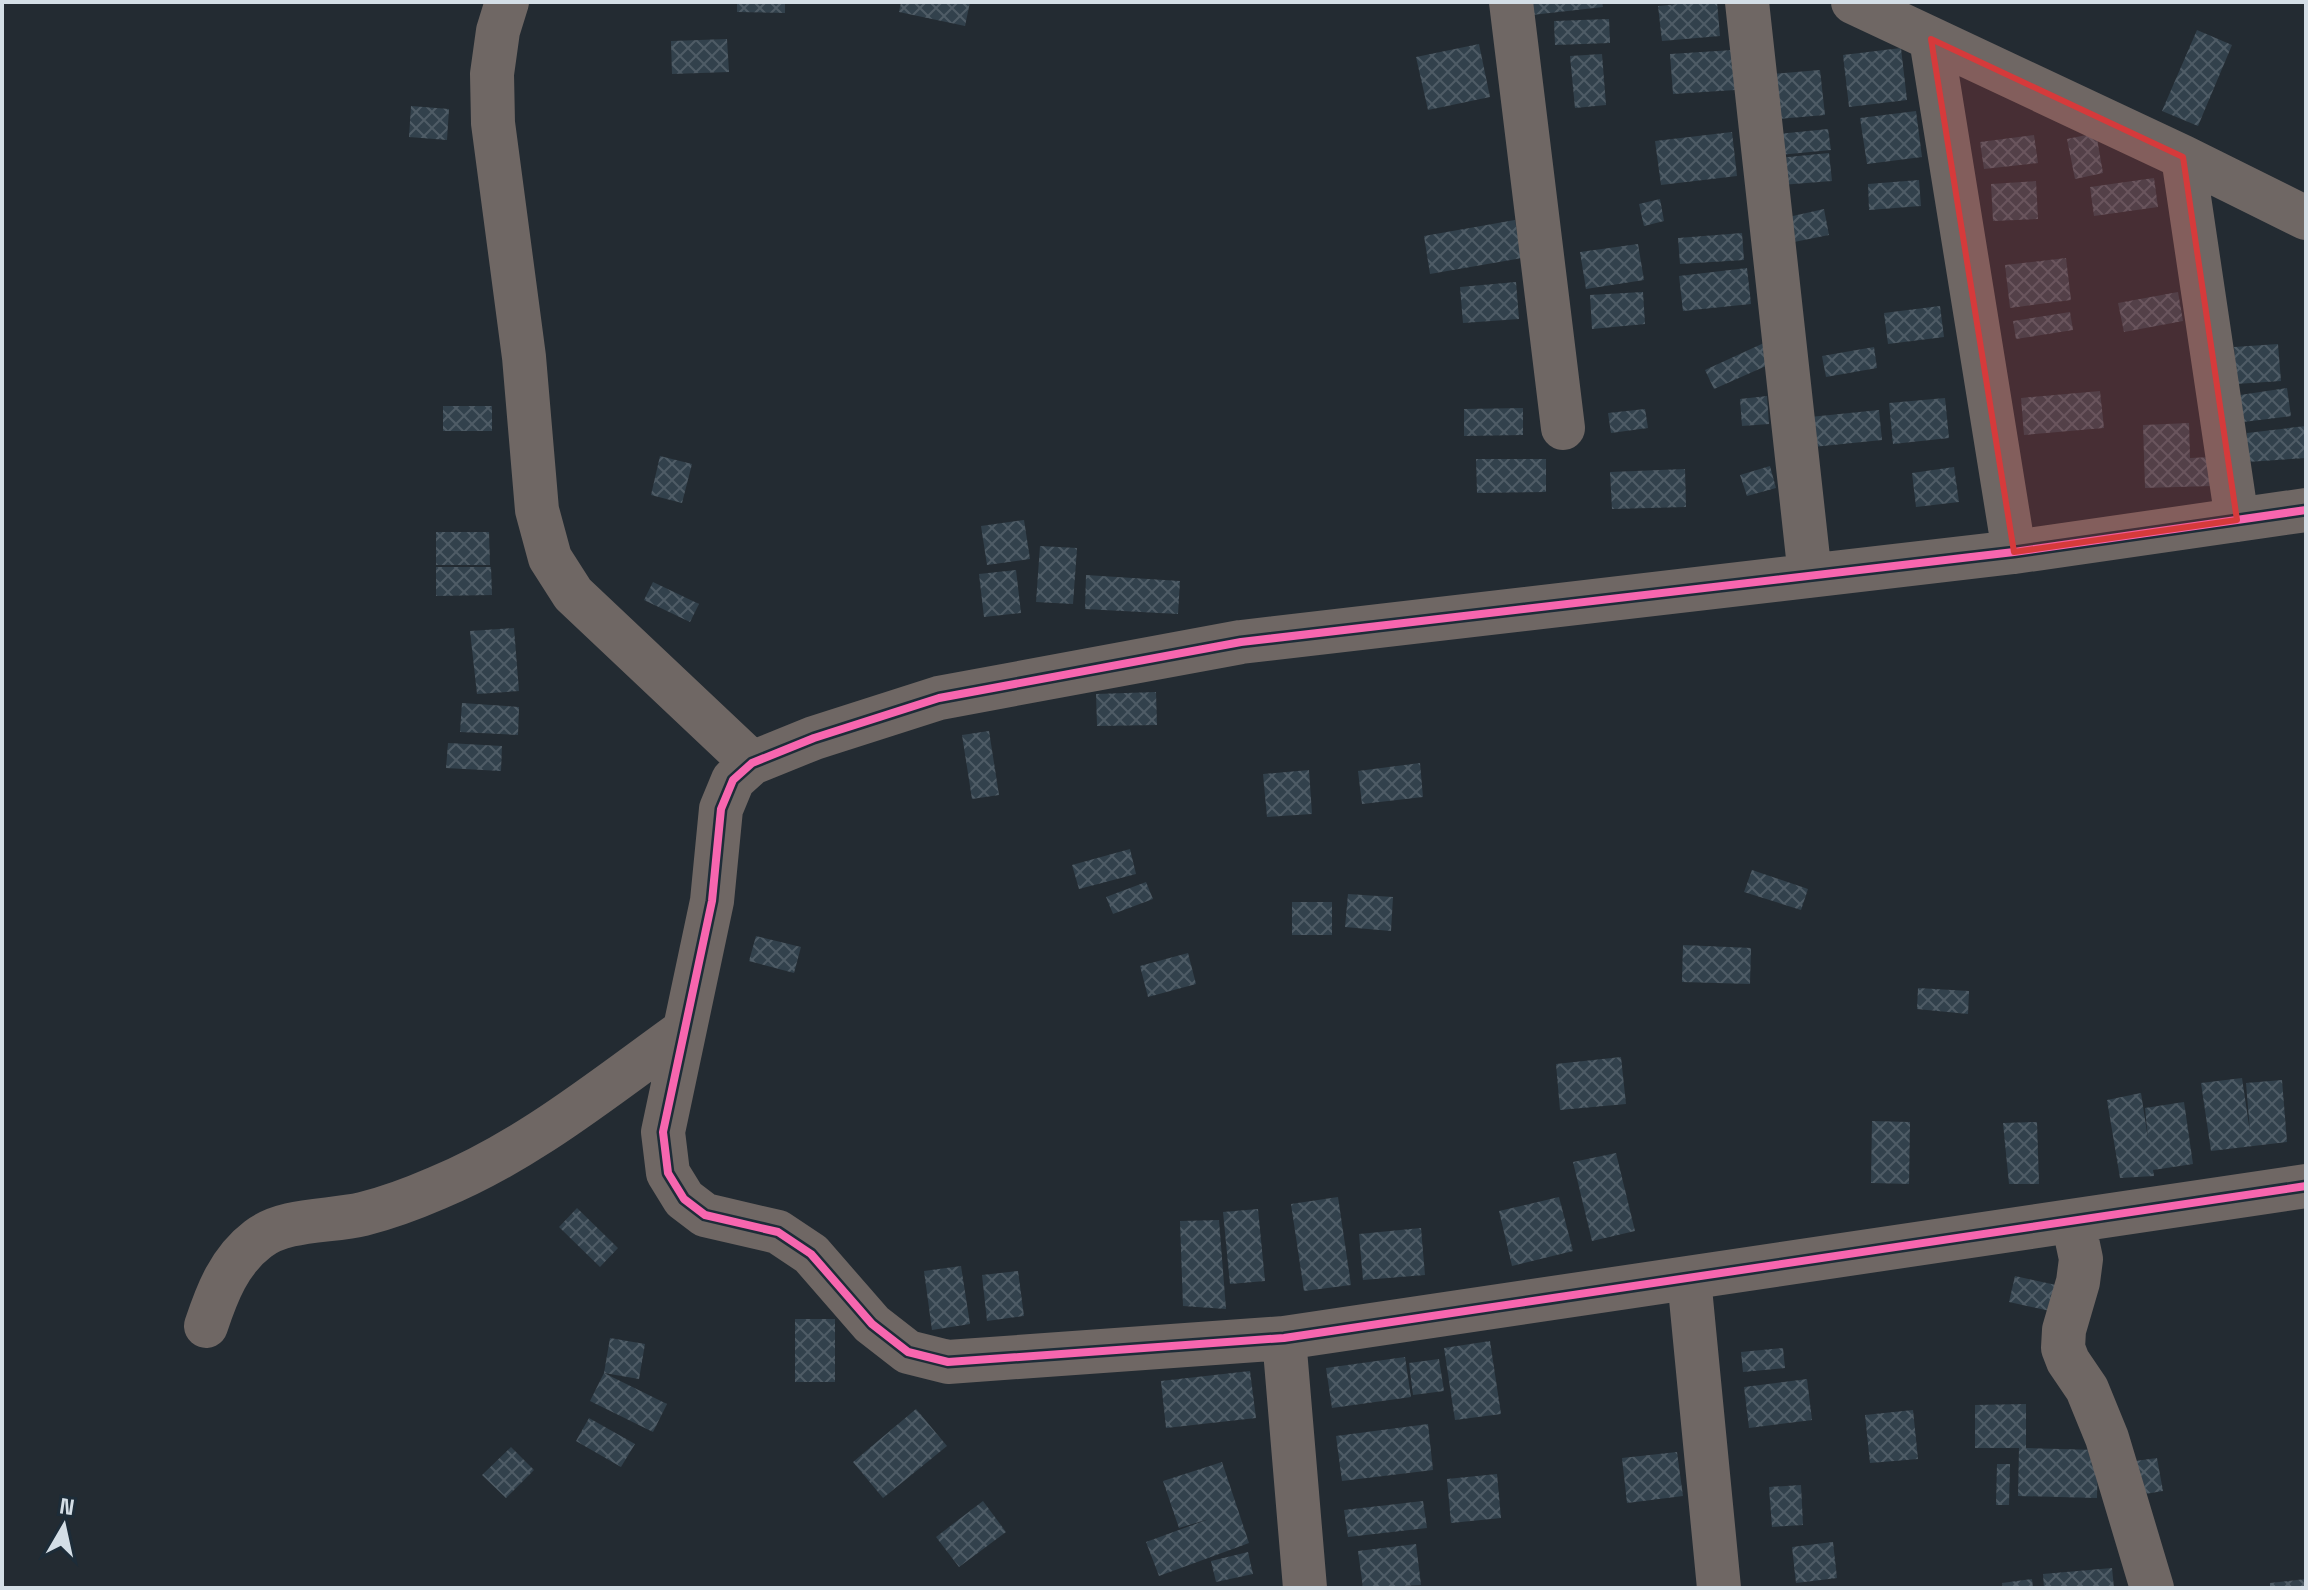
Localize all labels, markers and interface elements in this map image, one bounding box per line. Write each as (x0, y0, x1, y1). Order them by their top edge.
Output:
north arrow (24, 1486, 104, 1566)
text: N (58, 1491, 77, 1521)

